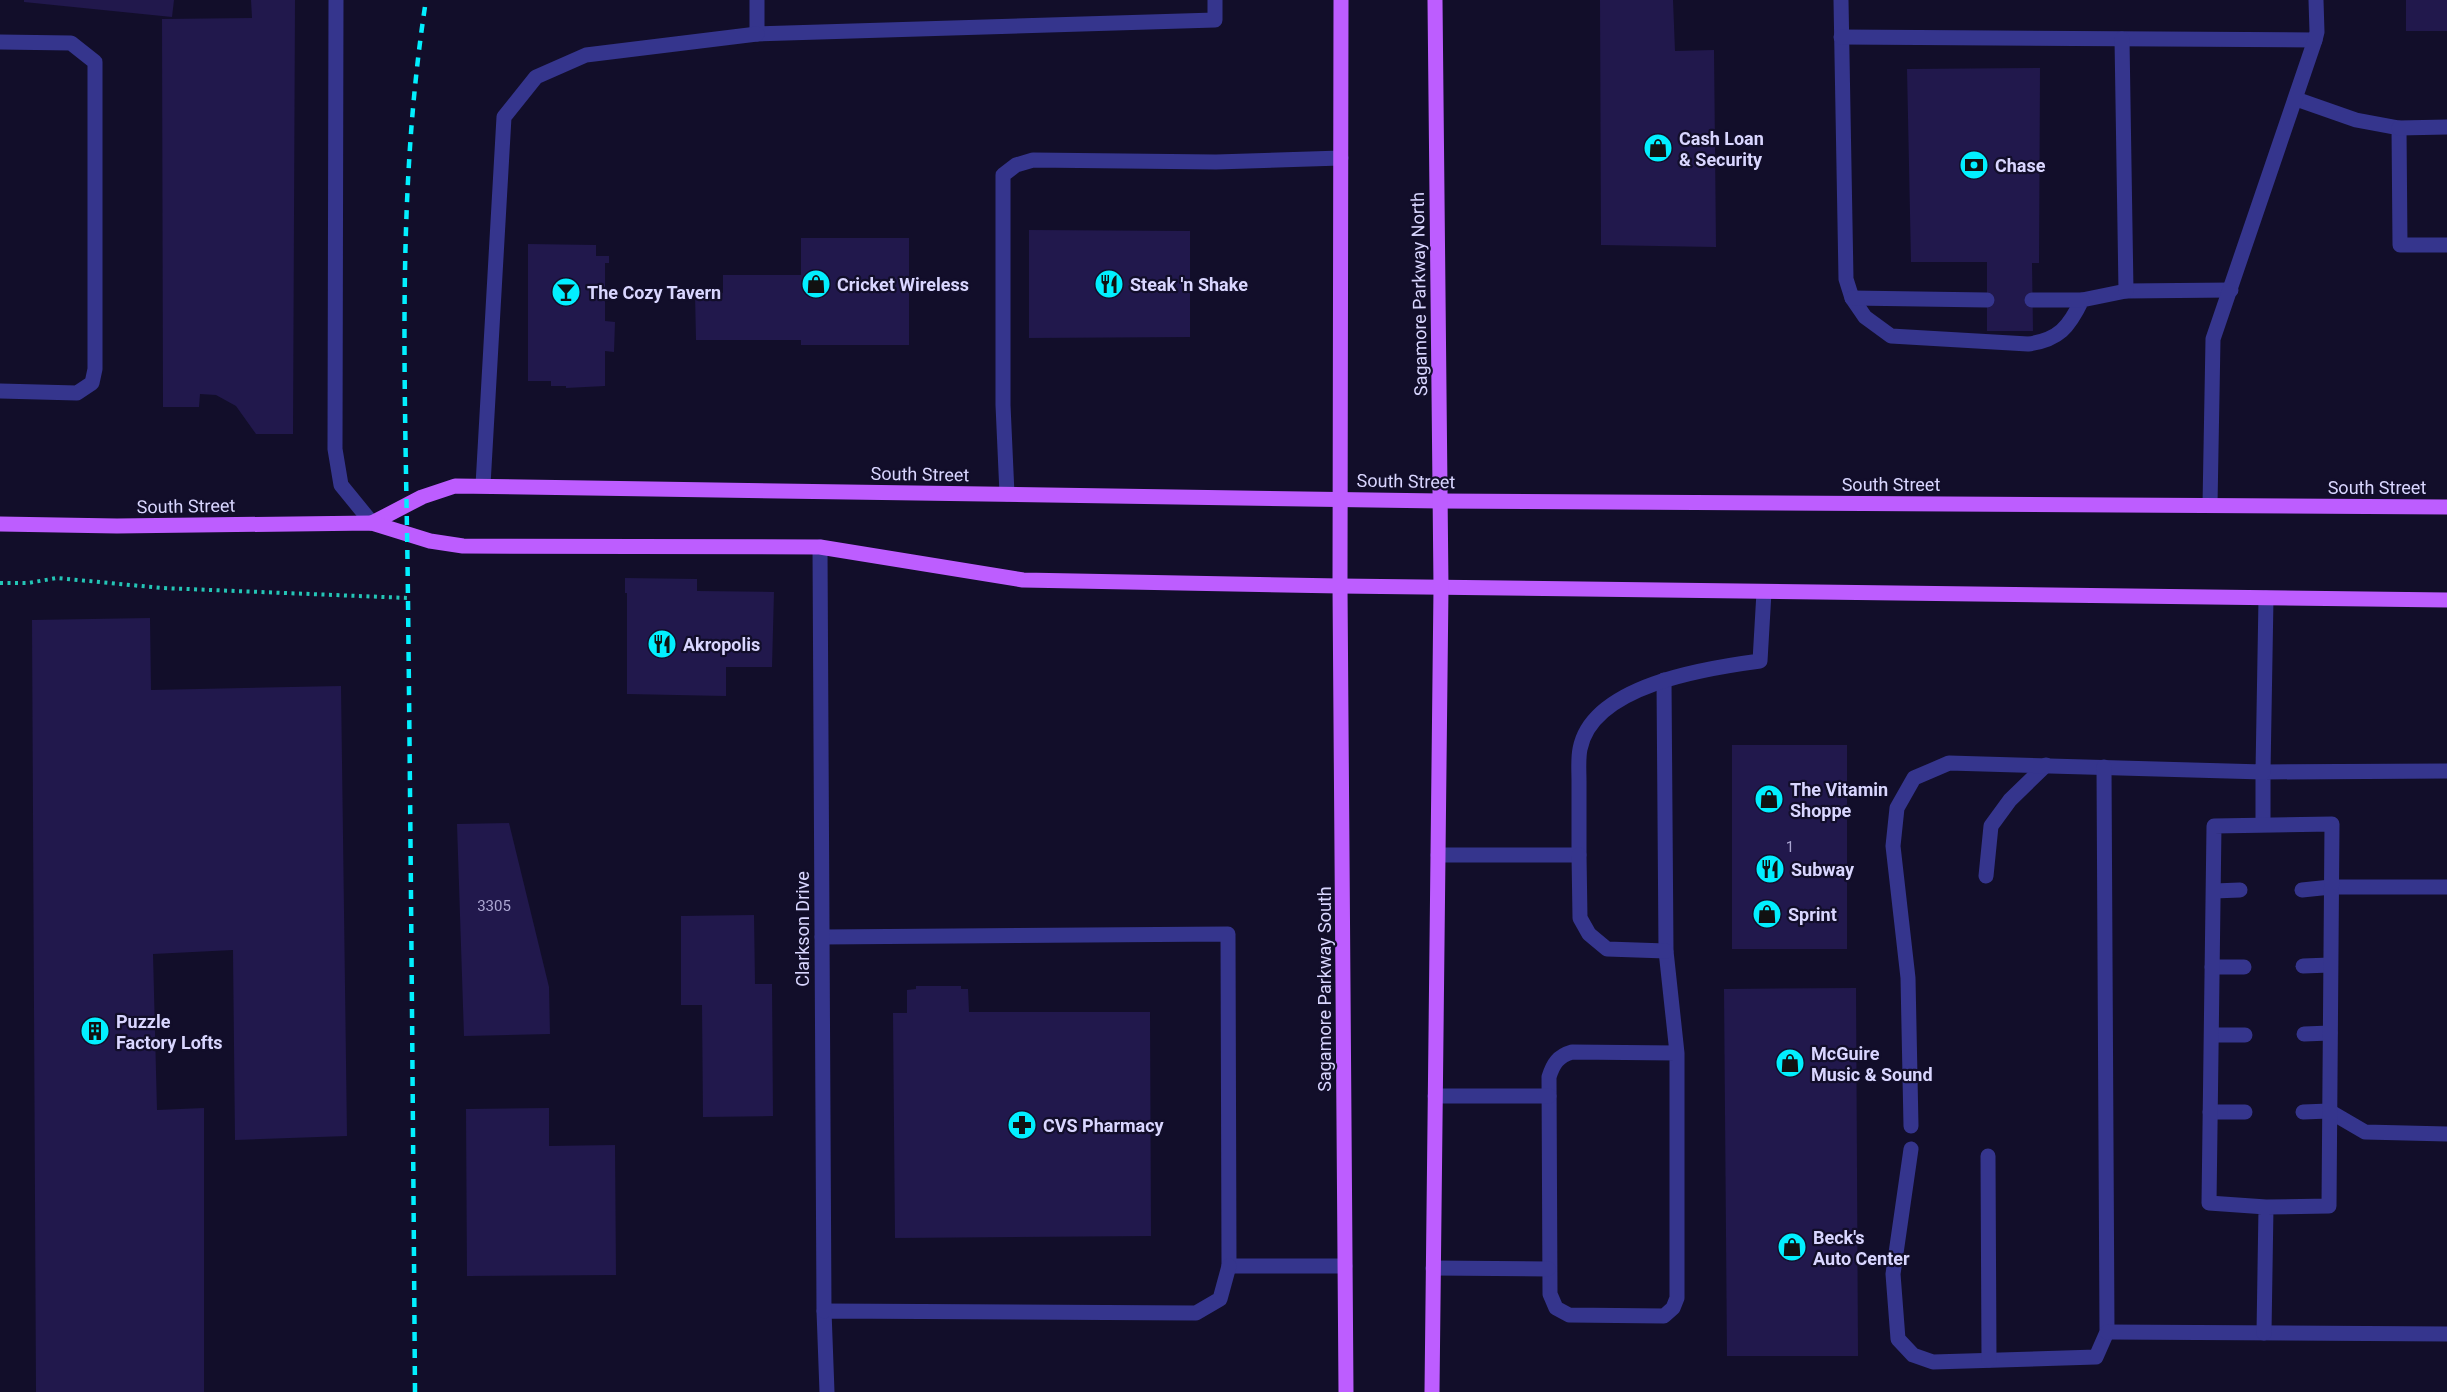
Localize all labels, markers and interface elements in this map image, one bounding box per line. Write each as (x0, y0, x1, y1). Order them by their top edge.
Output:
place label: Cash Loan & Security (1679, 128, 1764, 170)
shop icon: Cash Loan & Security (1642, 132, 1674, 164)
bank icon: Chase (1958, 149, 1990, 181)
place label: Chase (1995, 155, 2046, 176)
street label: Sagamore Parkway North (1407, 192, 1431, 396)
shop icon: Cricket Wireless (800, 268, 832, 300)
restaurant icon: Steak 'n Shake (1093, 268, 1125, 300)
place label: Cricket Wireless (837, 274, 969, 295)
place label: Steak 'n Shake (1130, 274, 1248, 295)
bar icon: The Cozy Tavern (550, 276, 582, 308)
place label: The Cozy Tavern (587, 282, 721, 303)
street label: South Street (871, 463, 970, 485)
street label: South Street (1357, 470, 1456, 492)
street label: South Street (1842, 474, 1940, 495)
street label: South Street (2328, 477, 2426, 498)
street label: South Street (137, 495, 236, 517)
restaurant icon: Akropolis (646, 628, 678, 660)
place label: Akropolis (683, 634, 760, 655)
place label: The Vitamin Shoppe (1790, 779, 1888, 821)
shop icon: The Vitamin Shoppe (1753, 783, 1785, 815)
house number: 1 (1786, 838, 1794, 856)
restaurant icon: Subway (1754, 853, 1786, 885)
place label: Subway (1791, 859, 1855, 880)
street label: Clarkson Drive (792, 871, 813, 987)
street label: Sagamore Parkway South (1314, 886, 1335, 1092)
house number: 3305 (477, 897, 511, 915)
shop icon: Sprint (1751, 898, 1783, 930)
place label: Sprint (1788, 904, 1837, 925)
place label: Puzzle Factory Lofts (116, 1011, 223, 1053)
building icon: Puzzle Factory Lofts (79, 1015, 111, 1047)
place label: McGuire Music & Sound (1811, 1043, 1933, 1085)
shop icon: McGuire Music & Sound (1774, 1047, 1806, 1079)
pharmacy icon: CVS Pharmacy (1006, 1109, 1038, 1141)
place label: CVS Pharmacy (1043, 1115, 1165, 1136)
place label: Beck's Auto Center (1813, 1227, 1910, 1269)
shop icon: Beck's Auto Center (1776, 1231, 1808, 1263)

